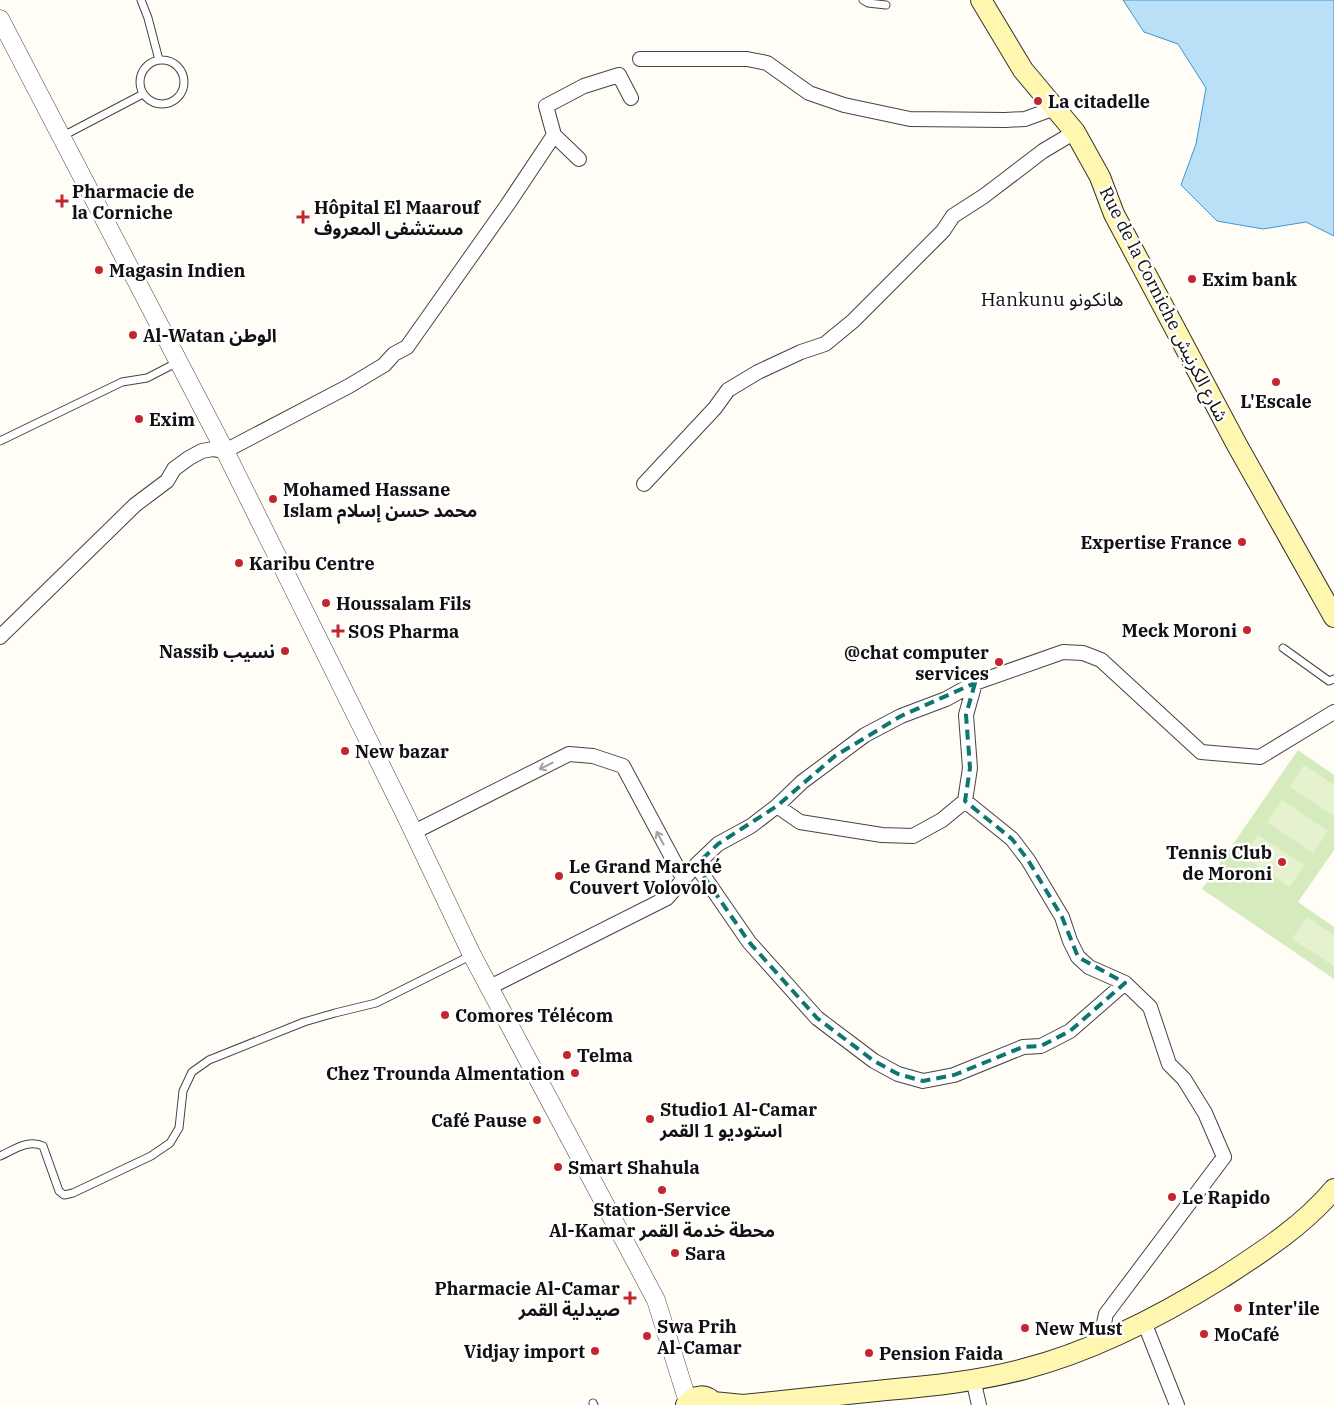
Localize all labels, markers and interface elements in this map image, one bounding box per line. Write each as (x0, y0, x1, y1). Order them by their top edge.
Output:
place label: La citadelle (1048, 90, 1150, 113)
marker: La citadelle (1032, 95, 1044, 107)
place label: Pharmacie de la Corniche (72, 180, 194, 224)
street label: Rue de la Corniche شارع الكرنيش (1092, 183, 1233, 427)
marker: Pharmacie de la Corniche (56, 195, 68, 207)
place label: Hôpital El Maarouf مستشفى المعروف (314, 196, 482, 240)
marker: Hôpital El Maarouf مستشفى المعروف (296, 210, 310, 224)
place label: Magasin Indien (109, 259, 246, 282)
marker: Magasin Indien (93, 264, 105, 276)
place label: Exim bank (1202, 268, 1298, 291)
marker: Exim bank (1186, 273, 1198, 285)
district label: Hankunu هانكونو (981, 287, 1123, 311)
place label: Al-Watan الوطن (143, 324, 277, 347)
marker: Al-Watan الوطن (127, 329, 139, 341)
marker: L'Escale (1270, 376, 1282, 388)
place label: L'Escale (1240, 390, 1312, 413)
place label: Exim (149, 408, 195, 431)
marker: Exim (133, 413, 145, 425)
place label: Mohamed Hassane Islam محمد حسن إسلام (283, 478, 477, 524)
marker: Mohamed Hassane Islam محمد حسن إسلام (267, 493, 279, 505)
place label: Expertise France (1080, 531, 1232, 554)
marker: Expertise France (1236, 536, 1248, 548)
place label: Karibu Centre (249, 552, 375, 575)
marker: Karibu Centre (233, 557, 245, 569)
place label: Houssalam Fils (336, 592, 471, 615)
marker: Houssalam Fils (320, 597, 332, 609)
place label: Meck Moroni (1122, 619, 1237, 642)
place label: SOS Pharma (348, 620, 459, 643)
marker: Meck Moroni (1241, 624, 1253, 636)
marker: SOS Pharma (332, 625, 344, 637)
place label: Nassib نسيب (159, 640, 275, 663)
place label: @chat computer services (844, 641, 989, 685)
marker: Nassib نسيب (279, 645, 291, 657)
marker: @chat computer services (993, 656, 1005, 668)
place label: New bazar (355, 740, 449, 763)
marker: New bazar (339, 745, 351, 757)
one-way arrow (538, 761, 553, 771)
one-way arrow (655, 830, 665, 845)
place label: Tennis Club de Moroni (1166, 841, 1272, 885)
place label: Le Grand Marché Couvert Volovolo (569, 855, 722, 899)
marker: Tennis Club de Moroni (1276, 856, 1288, 868)
marker: Le Grand Marché Couvert Volovolo (553, 870, 565, 882)
place label: Comores Télécom (455, 1004, 614, 1027)
marker: Comores Télécom (439, 1009, 451, 1021)
place label: Telma (577, 1044, 633, 1067)
marker: Telma (561, 1049, 573, 1061)
place label: Chez Trounda Almentation (326, 1062, 565, 1085)
marker: Chez Trounda Almentation (569, 1067, 581, 1079)
place label: Studio1 Al-Camar استوديو 1 القمر (659, 1098, 817, 1142)
place label: Café Pause (431, 1109, 527, 1132)
marker: Studio1 Al-Camar استوديو 1 القمر (644, 1113, 656, 1125)
marker: Café Pause (531, 1114, 543, 1126)
place label: Smart Shahula (568, 1156, 700, 1179)
marker: Smart Shahula (552, 1161, 564, 1173)
marker: Station-Service Al-Kamar محطة خدمة القمر (656, 1184, 668, 1196)
place label: Le Rapido (1182, 1186, 1270, 1209)
marker: Le Rapido (1166, 1191, 1178, 1203)
place label: Station-Service Al-Kamar محطة خدمة القمر (549, 1198, 775, 1242)
place label: Sara (685, 1242, 726, 1265)
marker: Sara (669, 1247, 681, 1259)
place label: Pharmacie Al-Camar صيدلية القمر (434, 1277, 620, 1321)
marker: Pharmacie Al-Camar صيدلية القمر (624, 1292, 636, 1304)
place label: Inter'ile (1248, 1297, 1320, 1320)
marker: Inter'ile (1232, 1302, 1244, 1314)
place label: Swa Prih Al-Camar (657, 1315, 742, 1359)
place label: New Must (1035, 1317, 1122, 1340)
marker: New Must (1019, 1322, 1031, 1334)
place label: MoCafé (1214, 1323, 1279, 1346)
marker: MoCafé (1198, 1328, 1210, 1340)
marker: Swa Prih Al-Camar (641, 1330, 653, 1342)
place label: Vidjay import (464, 1340, 585, 1363)
place label: Pension Faida (879, 1342, 1003, 1365)
marker: Vidjay import (589, 1345, 601, 1357)
marker: Pension Faida (863, 1347, 875, 1359)

